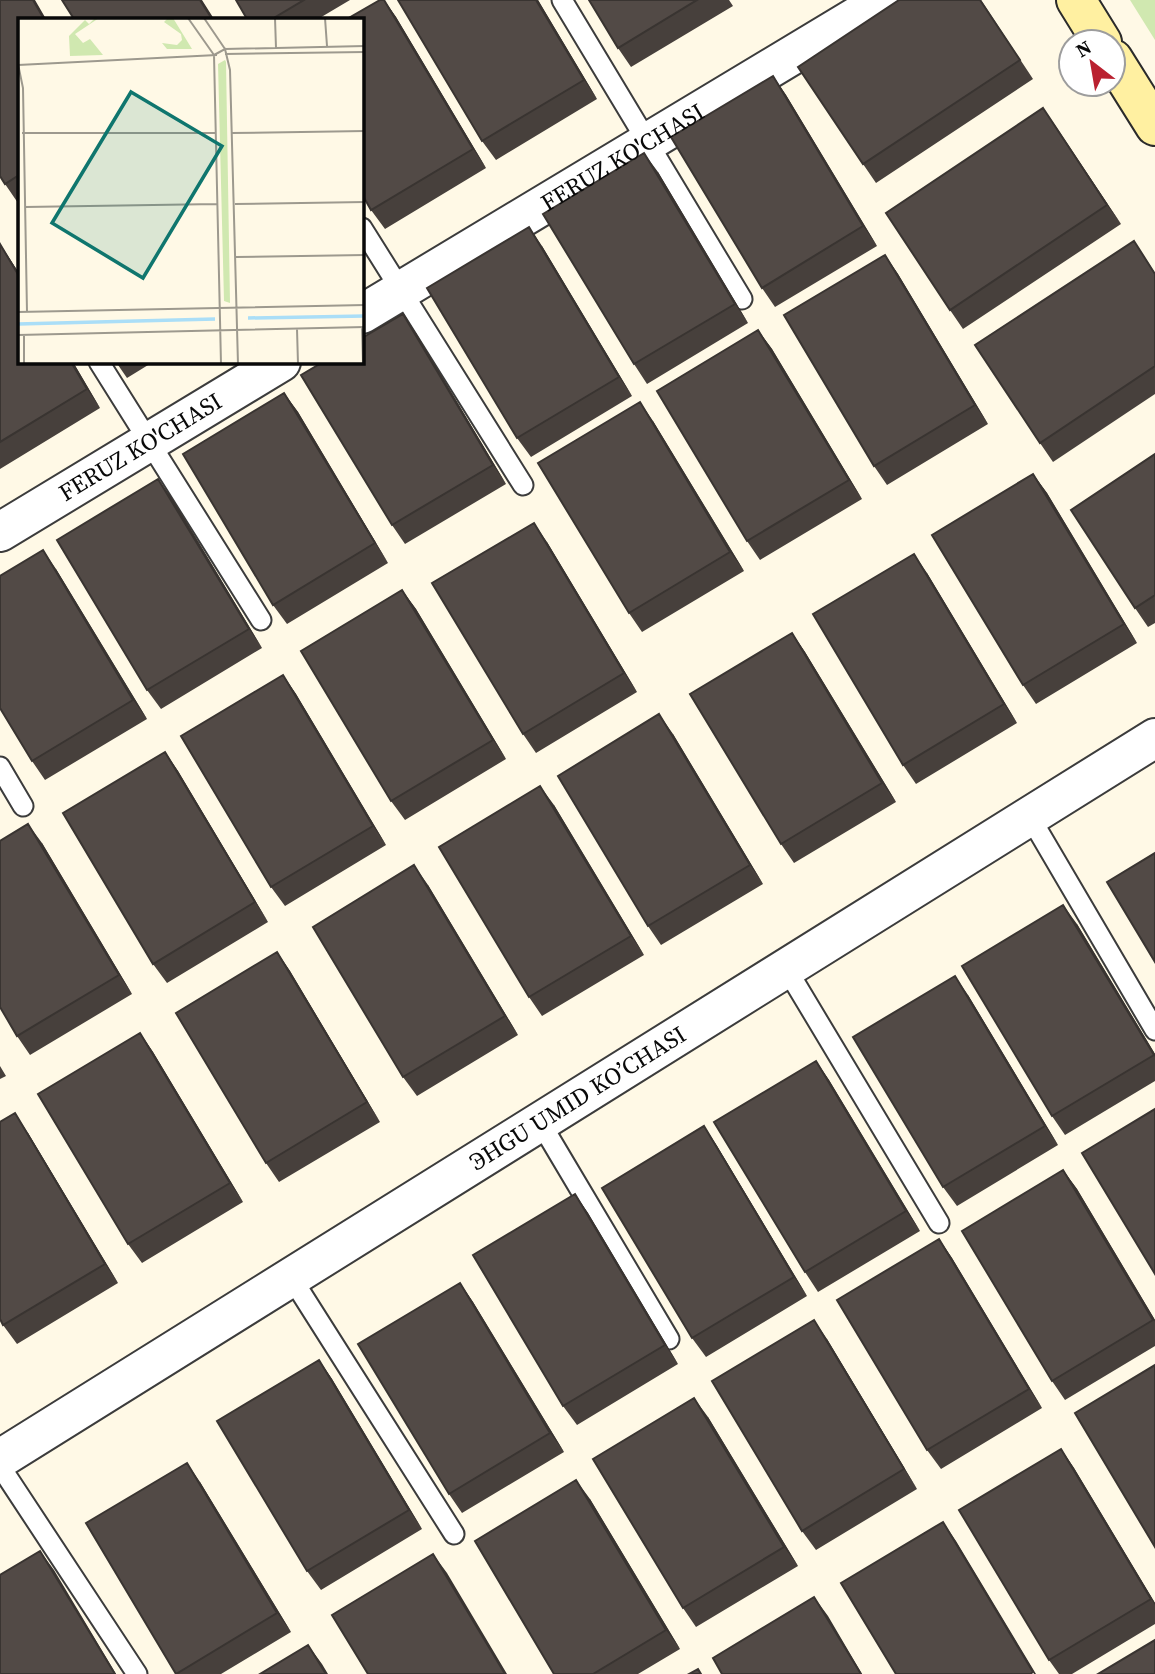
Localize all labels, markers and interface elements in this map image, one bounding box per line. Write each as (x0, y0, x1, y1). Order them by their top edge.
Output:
inset map (18, 18, 364, 364)
north arrow (1057, 28, 1127, 98)
text: N (1071, 34, 1096, 63)
street label: FERUZ KO'CHASI (534, 95, 710, 219)
street label: FERUZ KO'CHASI (52, 385, 228, 509)
street label: ЭHGU UMID KO’CHASI (463, 1018, 692, 1178)

